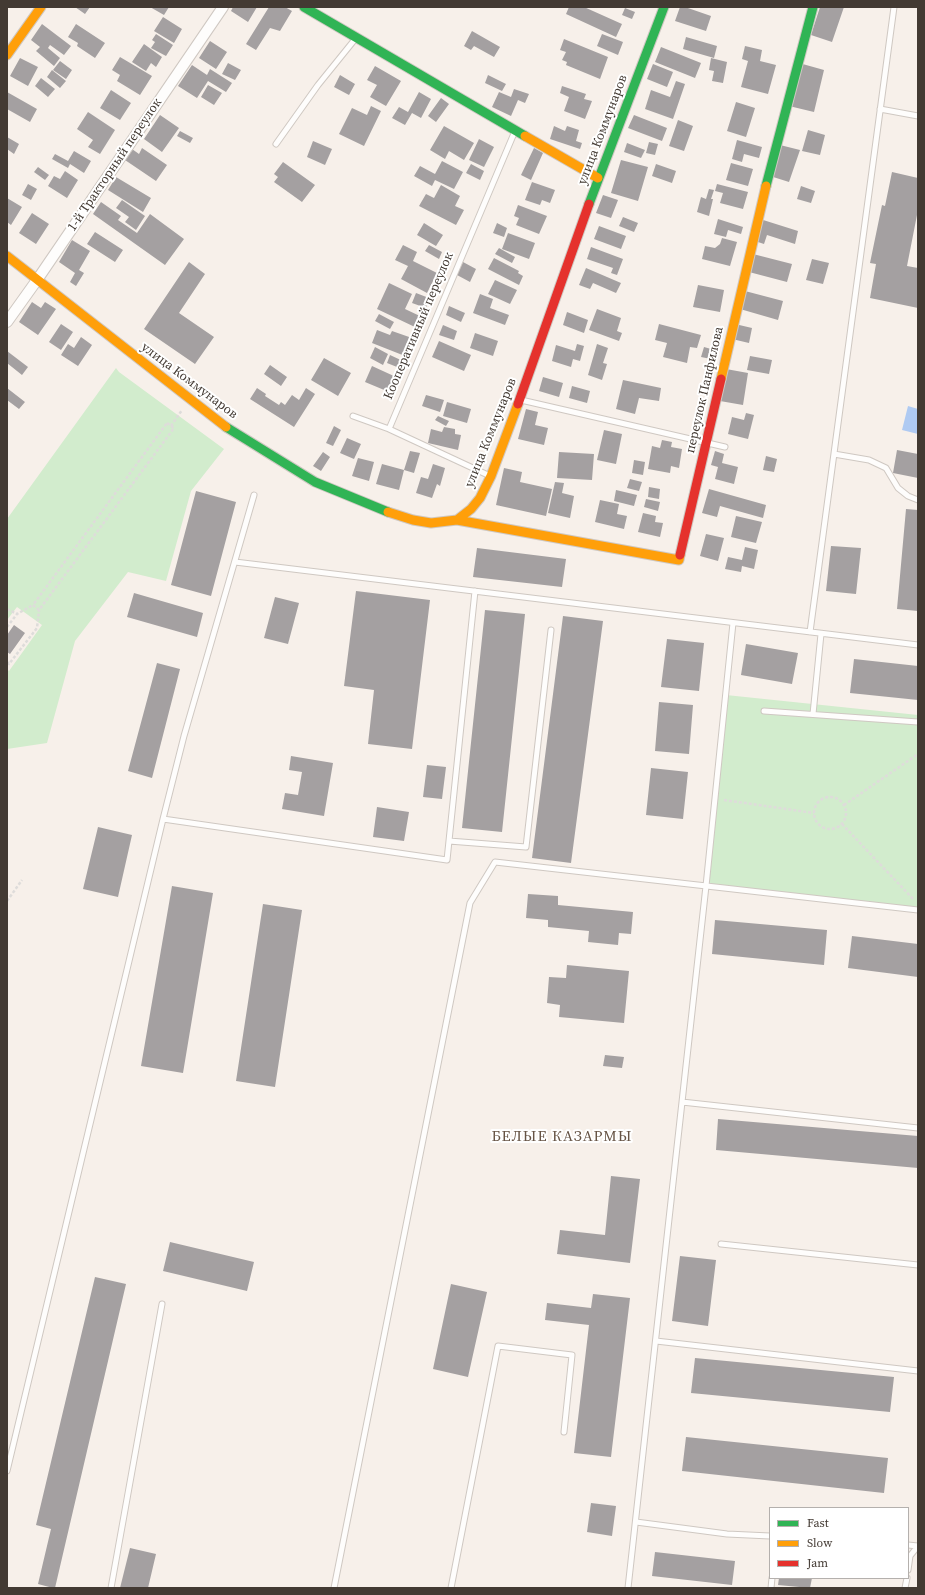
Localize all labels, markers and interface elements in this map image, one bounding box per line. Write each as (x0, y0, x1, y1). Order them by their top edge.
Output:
street label: улица Коммунаров (575, 73, 631, 187)
street label: 1-й Тракторный переулок (65, 95, 165, 235)
street label: Кооперативный переулок (381, 250, 457, 402)
street label: переулок Панфилова (683, 325, 727, 455)
street label: улица Коммунаров (138, 340, 240, 422)
street label: улица Коммунаров (462, 376, 520, 490)
district label: БЕЛЫЕ КАЗАРМЫ (491, 1128, 633, 1146)
legend (769, 1507, 909, 1579)
text: Fast (807, 1515, 829, 1531)
text: Slow (807, 1535, 832, 1551)
text: Jam (807, 1555, 828, 1571)

